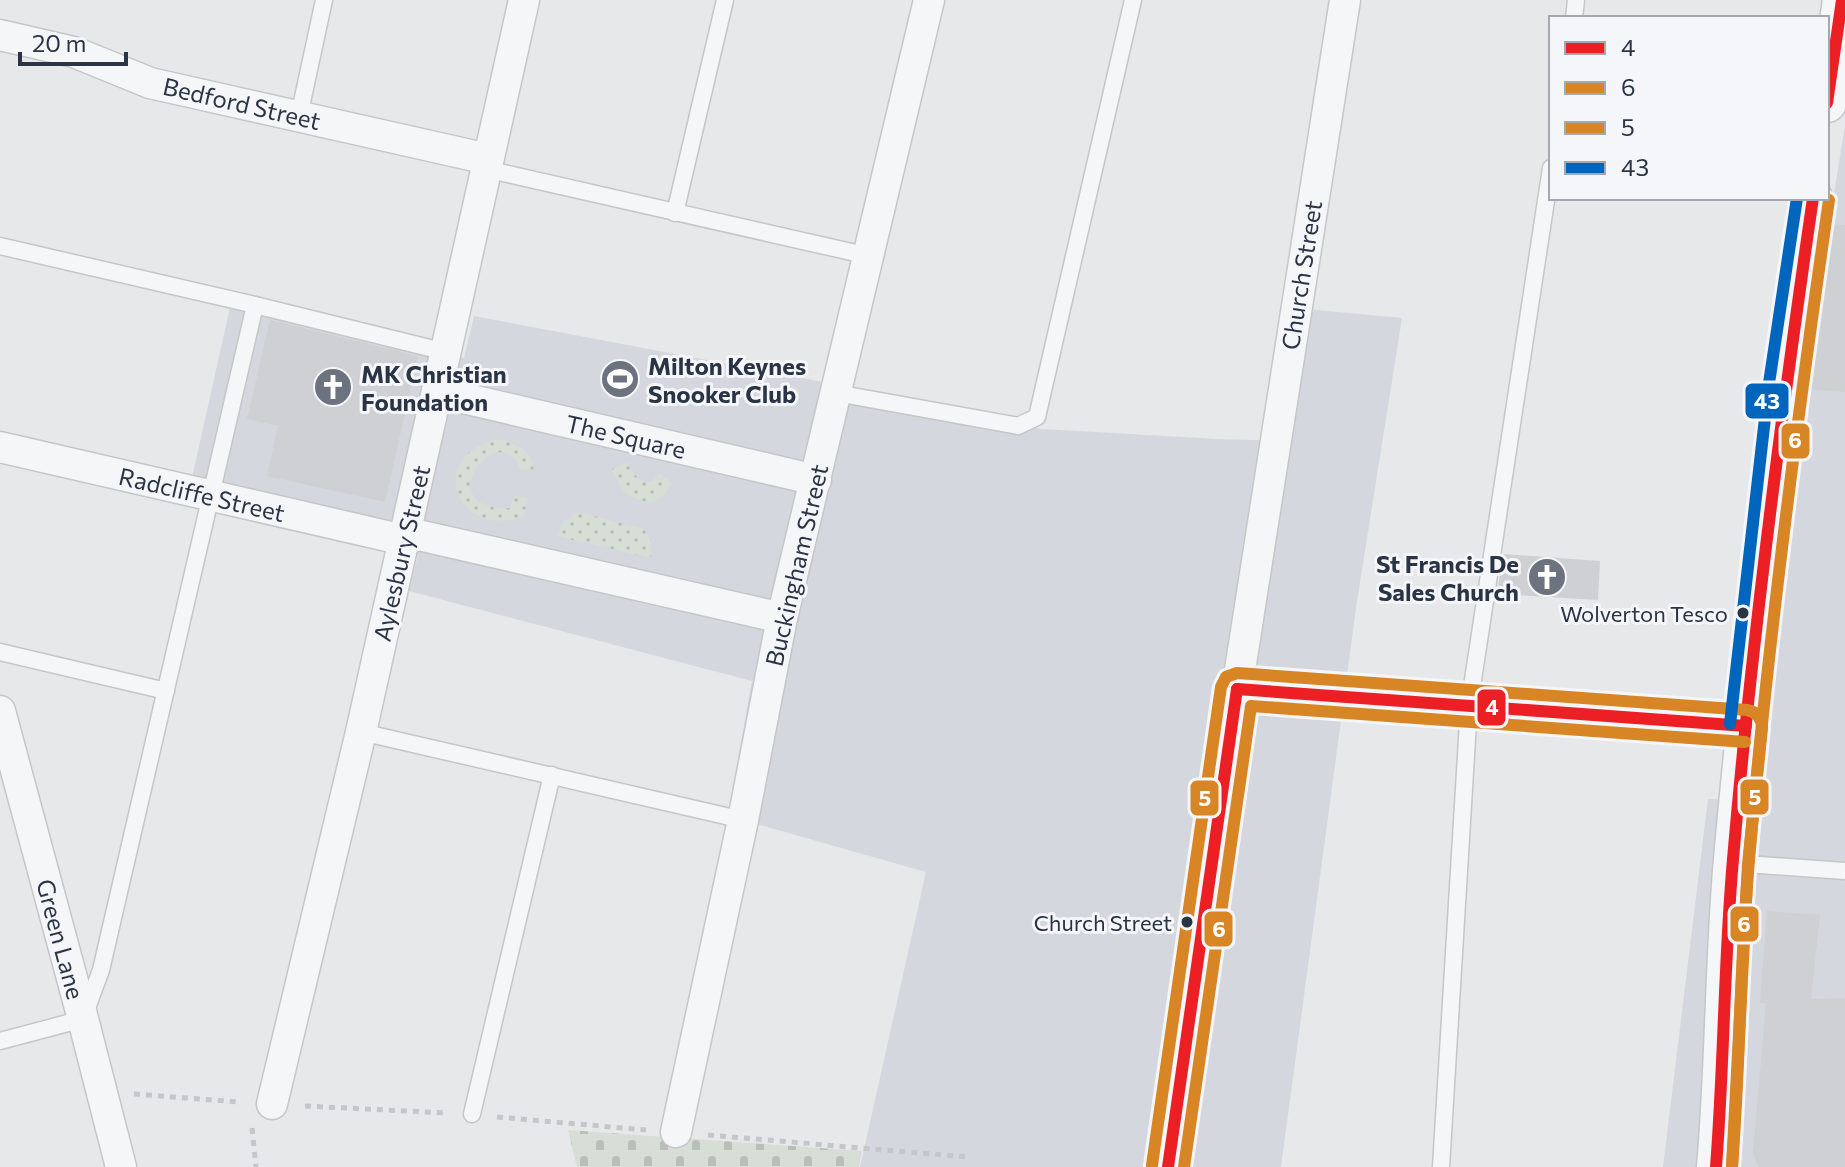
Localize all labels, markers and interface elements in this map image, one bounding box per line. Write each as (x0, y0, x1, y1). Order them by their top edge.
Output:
scale bar (20, 16, 126, 66)
legend (1549, 16, 1829, 200)
text: 20 m (32, 28, 86, 57)
text: 4 (1621, 32, 1635, 61)
street label: Bedford Street (160, 71, 324, 135)
text: 6 (1621, 72, 1636, 101)
text: 5 (1621, 112, 1635, 141)
text: 43 (1621, 152, 1649, 181)
street label: Church Street (1275, 198, 1327, 352)
place label: Milton Keynes Snooker Club (648, 351, 806, 408)
sports icon: Milton Keynes Snooker Club (599, 358, 641, 400)
place label: MK Christian Foundation (361, 359, 507, 416)
church icon: MK Christian Foundation (312, 366, 354, 408)
line badge: 43 (1744, 382, 1790, 420)
text: 43 (1754, 387, 1780, 414)
street label: The Square (563, 408, 689, 464)
line badge: 6 (1780, 422, 1811, 460)
text: 6 (1788, 426, 1802, 453)
street label: Radcliffe Street (116, 461, 288, 527)
street label: Buckingham Street (759, 461, 833, 669)
street label: Aylesbury Street (367, 462, 435, 644)
place label: St Francis De Sales Church (1376, 549, 1519, 606)
church icon: St Francis De Sales Church (1526, 556, 1568, 598)
place label: Wolverton Tesco (1560, 600, 1728, 627)
marker: Wolverton Tesco (1735, 605, 1751, 621)
line badge: 4 (1476, 688, 1507, 727)
text: 4 (1485, 693, 1499, 720)
line badge: 5 (1739, 778, 1770, 816)
line badge: 5 (1189, 779, 1220, 817)
text: 5 (1749, 783, 1761, 810)
text: 5 (1199, 784, 1211, 811)
street label: Green Lane (31, 876, 91, 1002)
line badge: 6 (1729, 905, 1760, 943)
place label: Church Street (1034, 909, 1172, 936)
line badge: 6 (1203, 910, 1234, 948)
text: 6 (1737, 910, 1751, 937)
marker: Church Street (1179, 914, 1195, 930)
text: 6 (1212, 915, 1226, 942)

